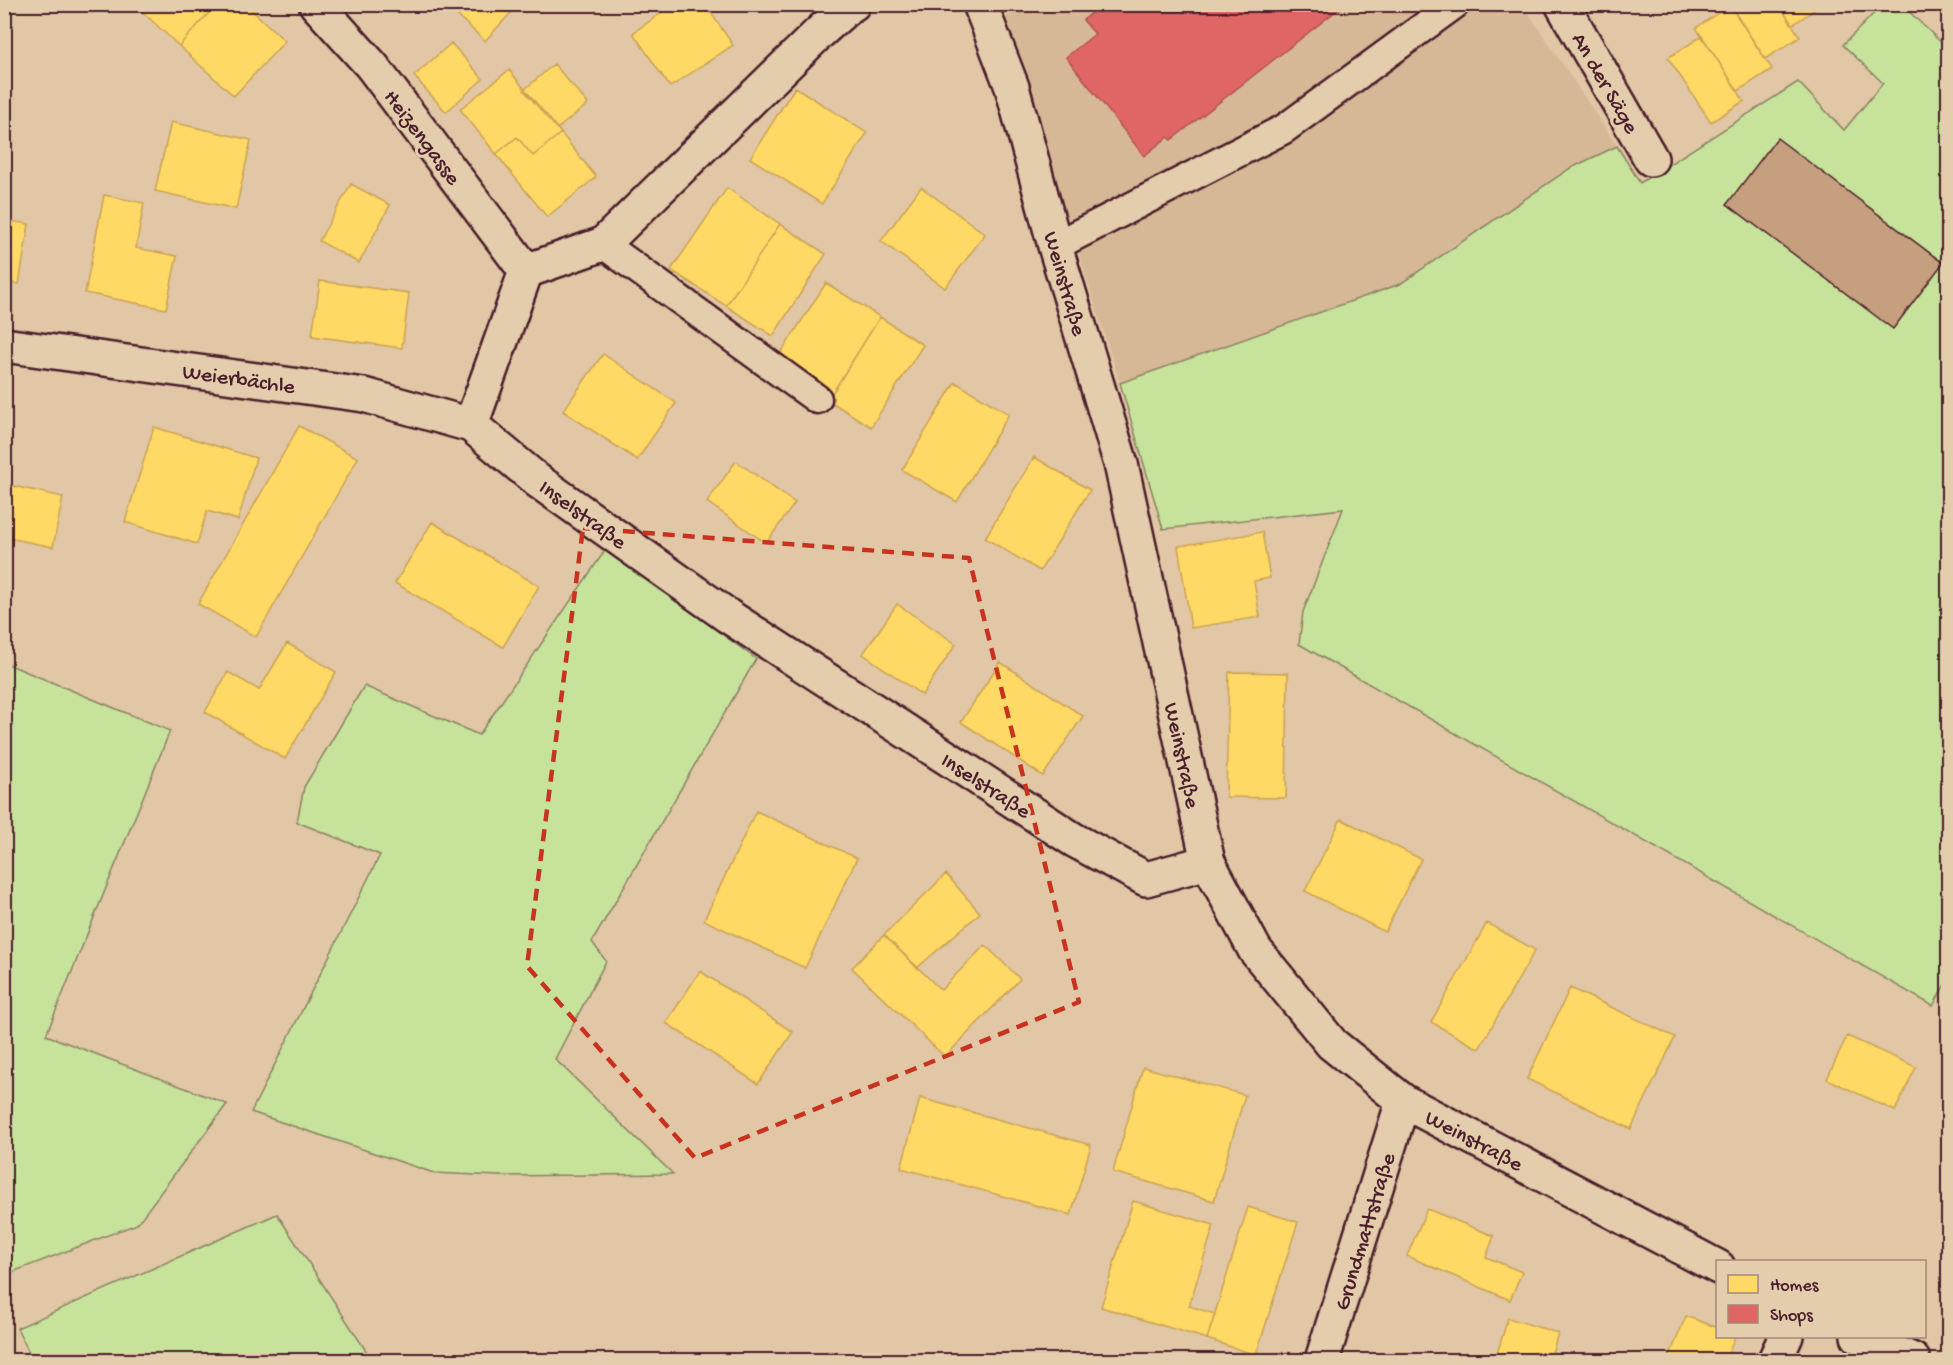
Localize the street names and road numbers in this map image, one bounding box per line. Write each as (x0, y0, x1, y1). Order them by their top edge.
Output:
street label: An der Säge (1564, 29, 1643, 140)
street label: Heizengasse (377, 86, 465, 192)
street label: Weinstraße (1036, 229, 1091, 340)
street label: Weierbächle (181, 360, 297, 402)
street label: Inselstraße (533, 476, 631, 557)
street label: Weinstraße (1156, 701, 1204, 812)
street label: Inselstraße (935, 749, 1035, 826)
street label: Weinstraße (1420, 1106, 1527, 1179)
street label: Grundmattstraße (1331, 1150, 1403, 1314)

